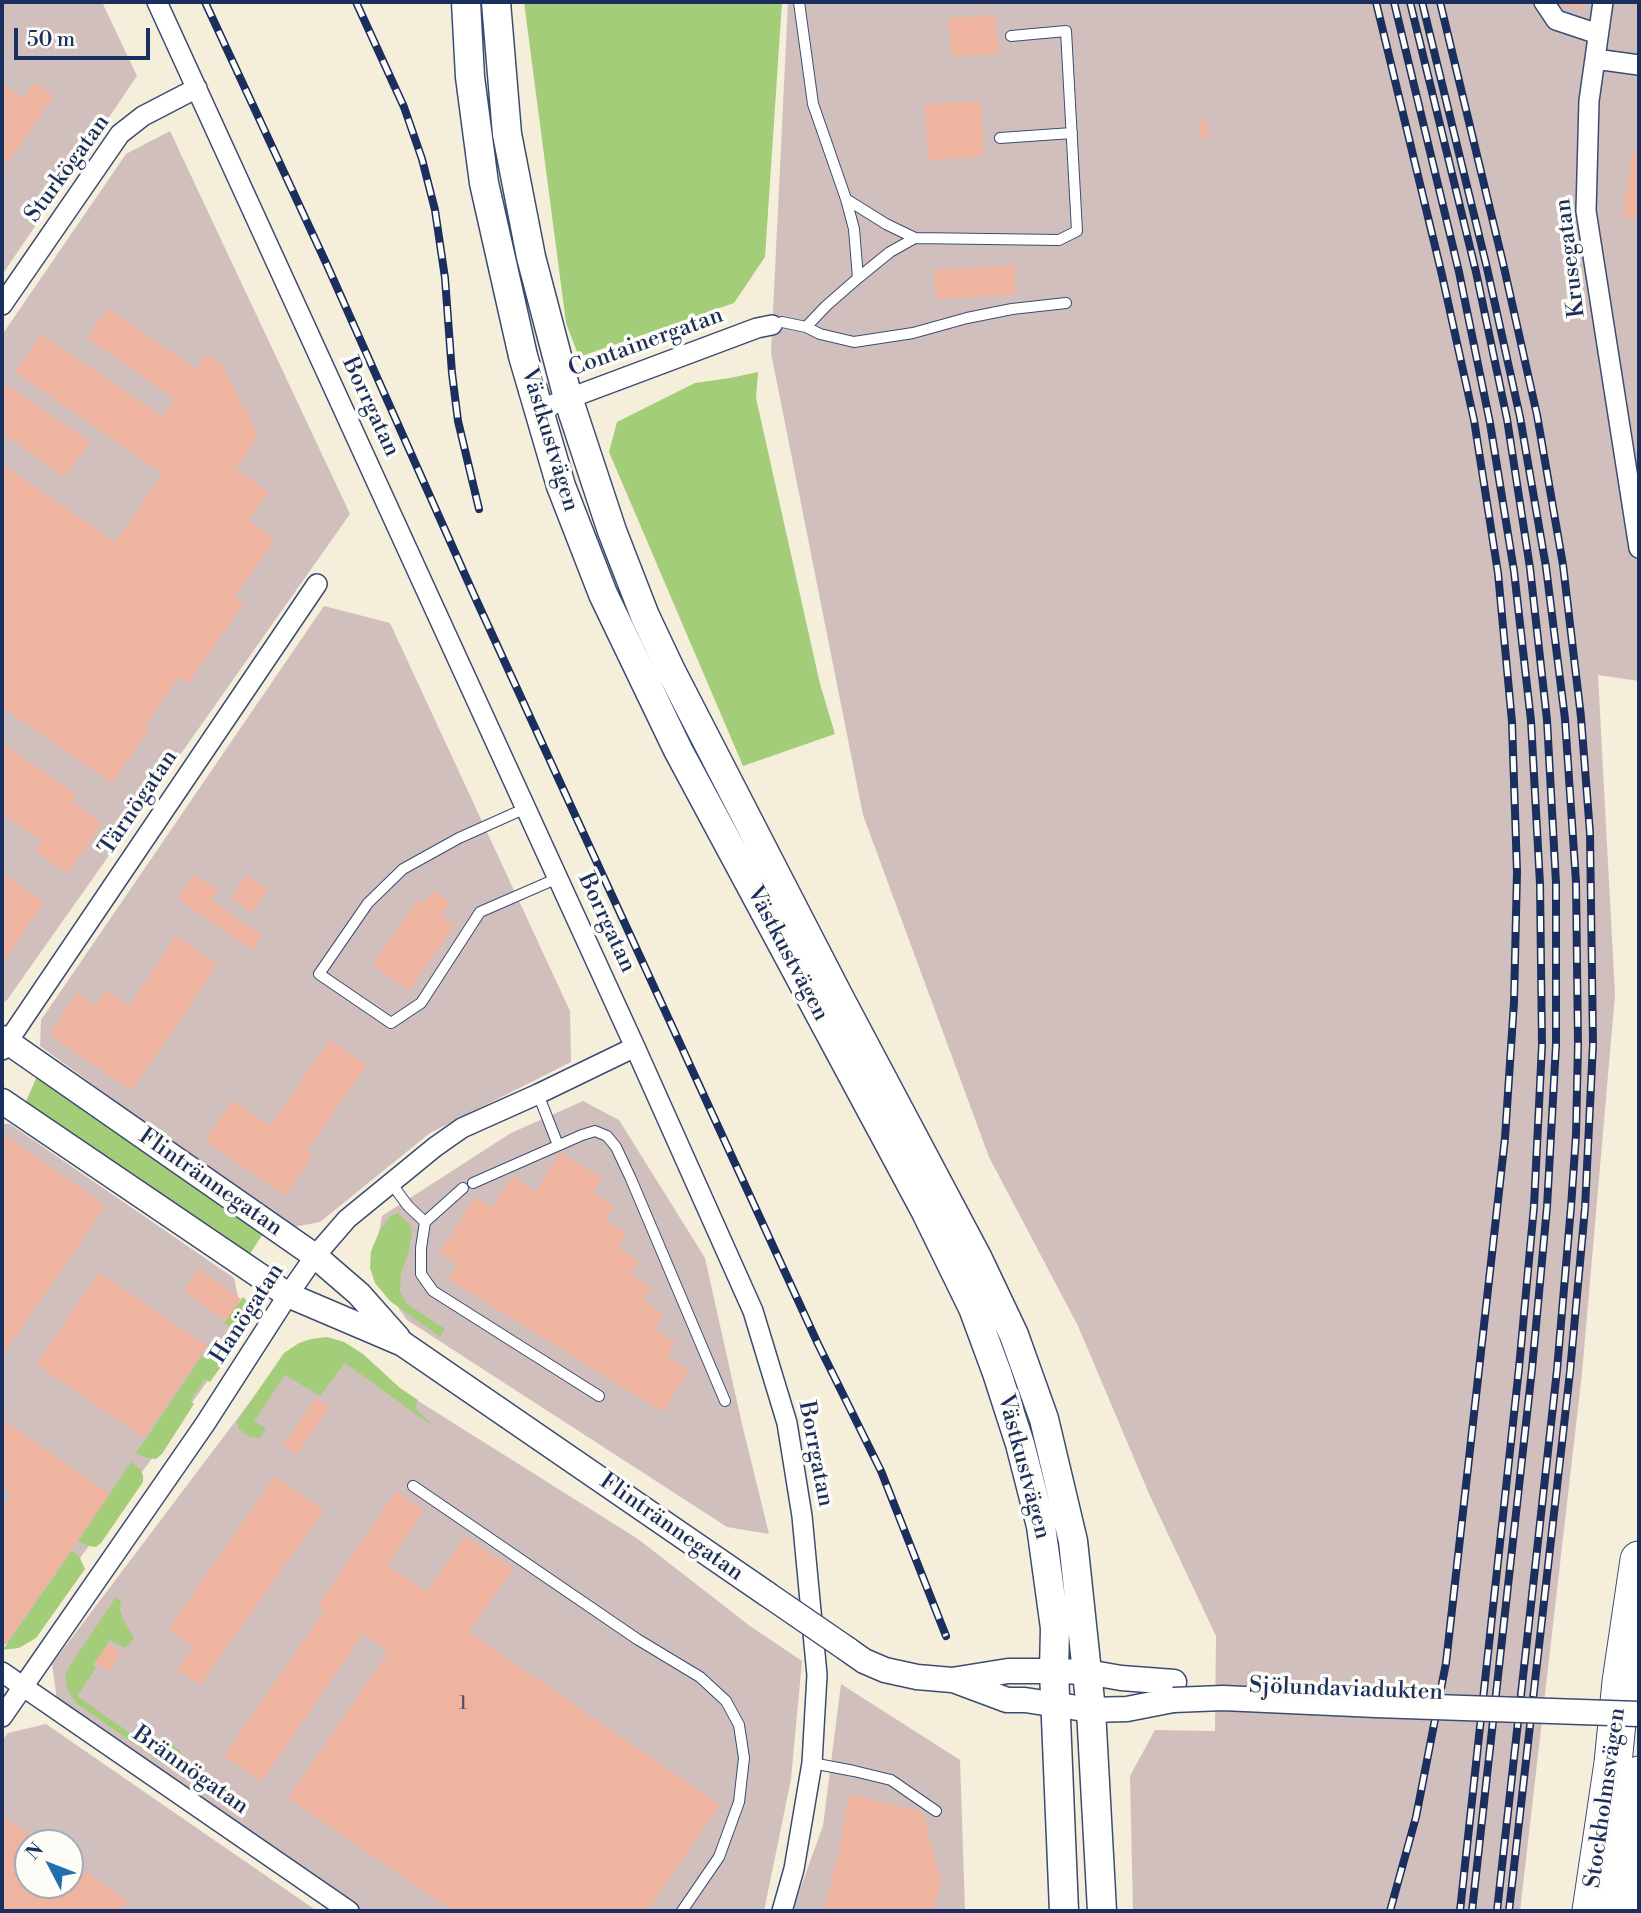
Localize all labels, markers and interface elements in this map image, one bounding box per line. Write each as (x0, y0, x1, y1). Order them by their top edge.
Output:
scale bar (18, 14, 154, 58)
text: 50 m (27, 27, 75, 53)
street label: Sturkögatan (20, 110, 116, 228)
street label: Krusegatan (1550, 197, 1592, 319)
street label: Containergatan (565, 302, 727, 384)
street label: Borrgatan (335, 353, 405, 461)
street label: Västkustvägen (514, 365, 584, 515)
street label: Tärnögatan (94, 745, 184, 861)
street label: Borrgatan (571, 869, 641, 977)
street label: Västkustvägen (740, 882, 834, 1026)
street label: Flintrännegatan (133, 1123, 287, 1243)
street label: Hanögatan (205, 1259, 291, 1369)
street label: Västkustvägen (990, 1392, 1056, 1542)
street label: Borrgatan (791, 1399, 839, 1509)
street label: Flintrännegatan (594, 1468, 748, 1588)
street label: Sjölundaviadukten (1249, 1673, 1443, 1707)
house number: 1 (459, 1693, 467, 1715)
street label: Stockholmsvägen (1580, 1706, 1632, 1890)
street label: Brännögatan (127, 1721, 253, 1821)
north arrow (14, 1829, 84, 1899)
text: N (21, 1838, 49, 1865)

